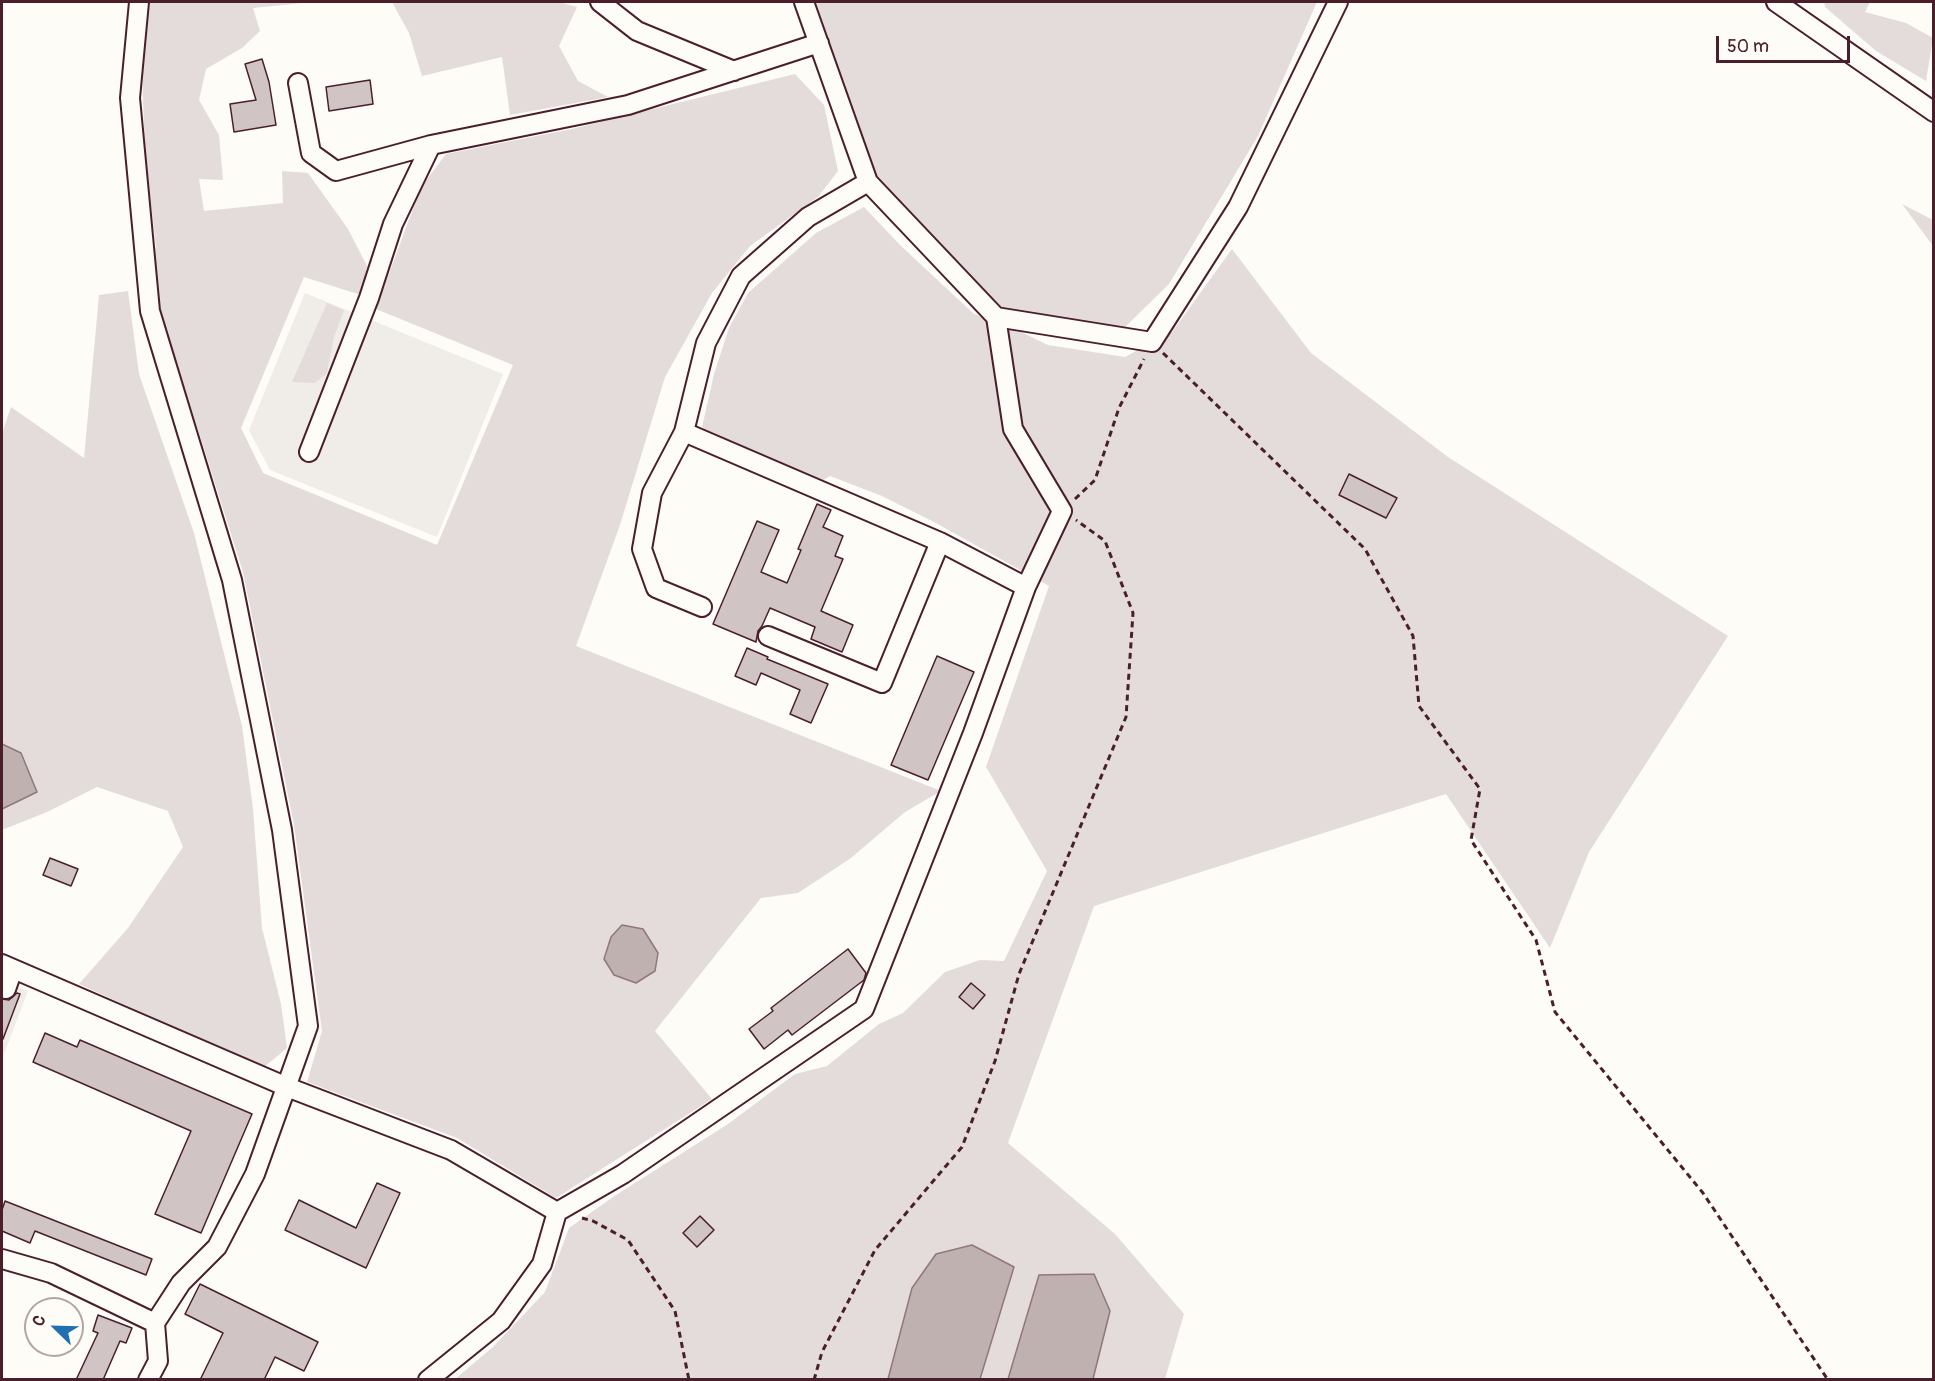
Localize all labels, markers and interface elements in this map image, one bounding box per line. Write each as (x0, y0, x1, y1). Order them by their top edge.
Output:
scale bar (1719, 24, 1852, 62)
text: 50 m (1727, 35, 1769, 58)
north arrow (24, 1297, 84, 1357)
text: С (28, 1312, 50, 1329)

